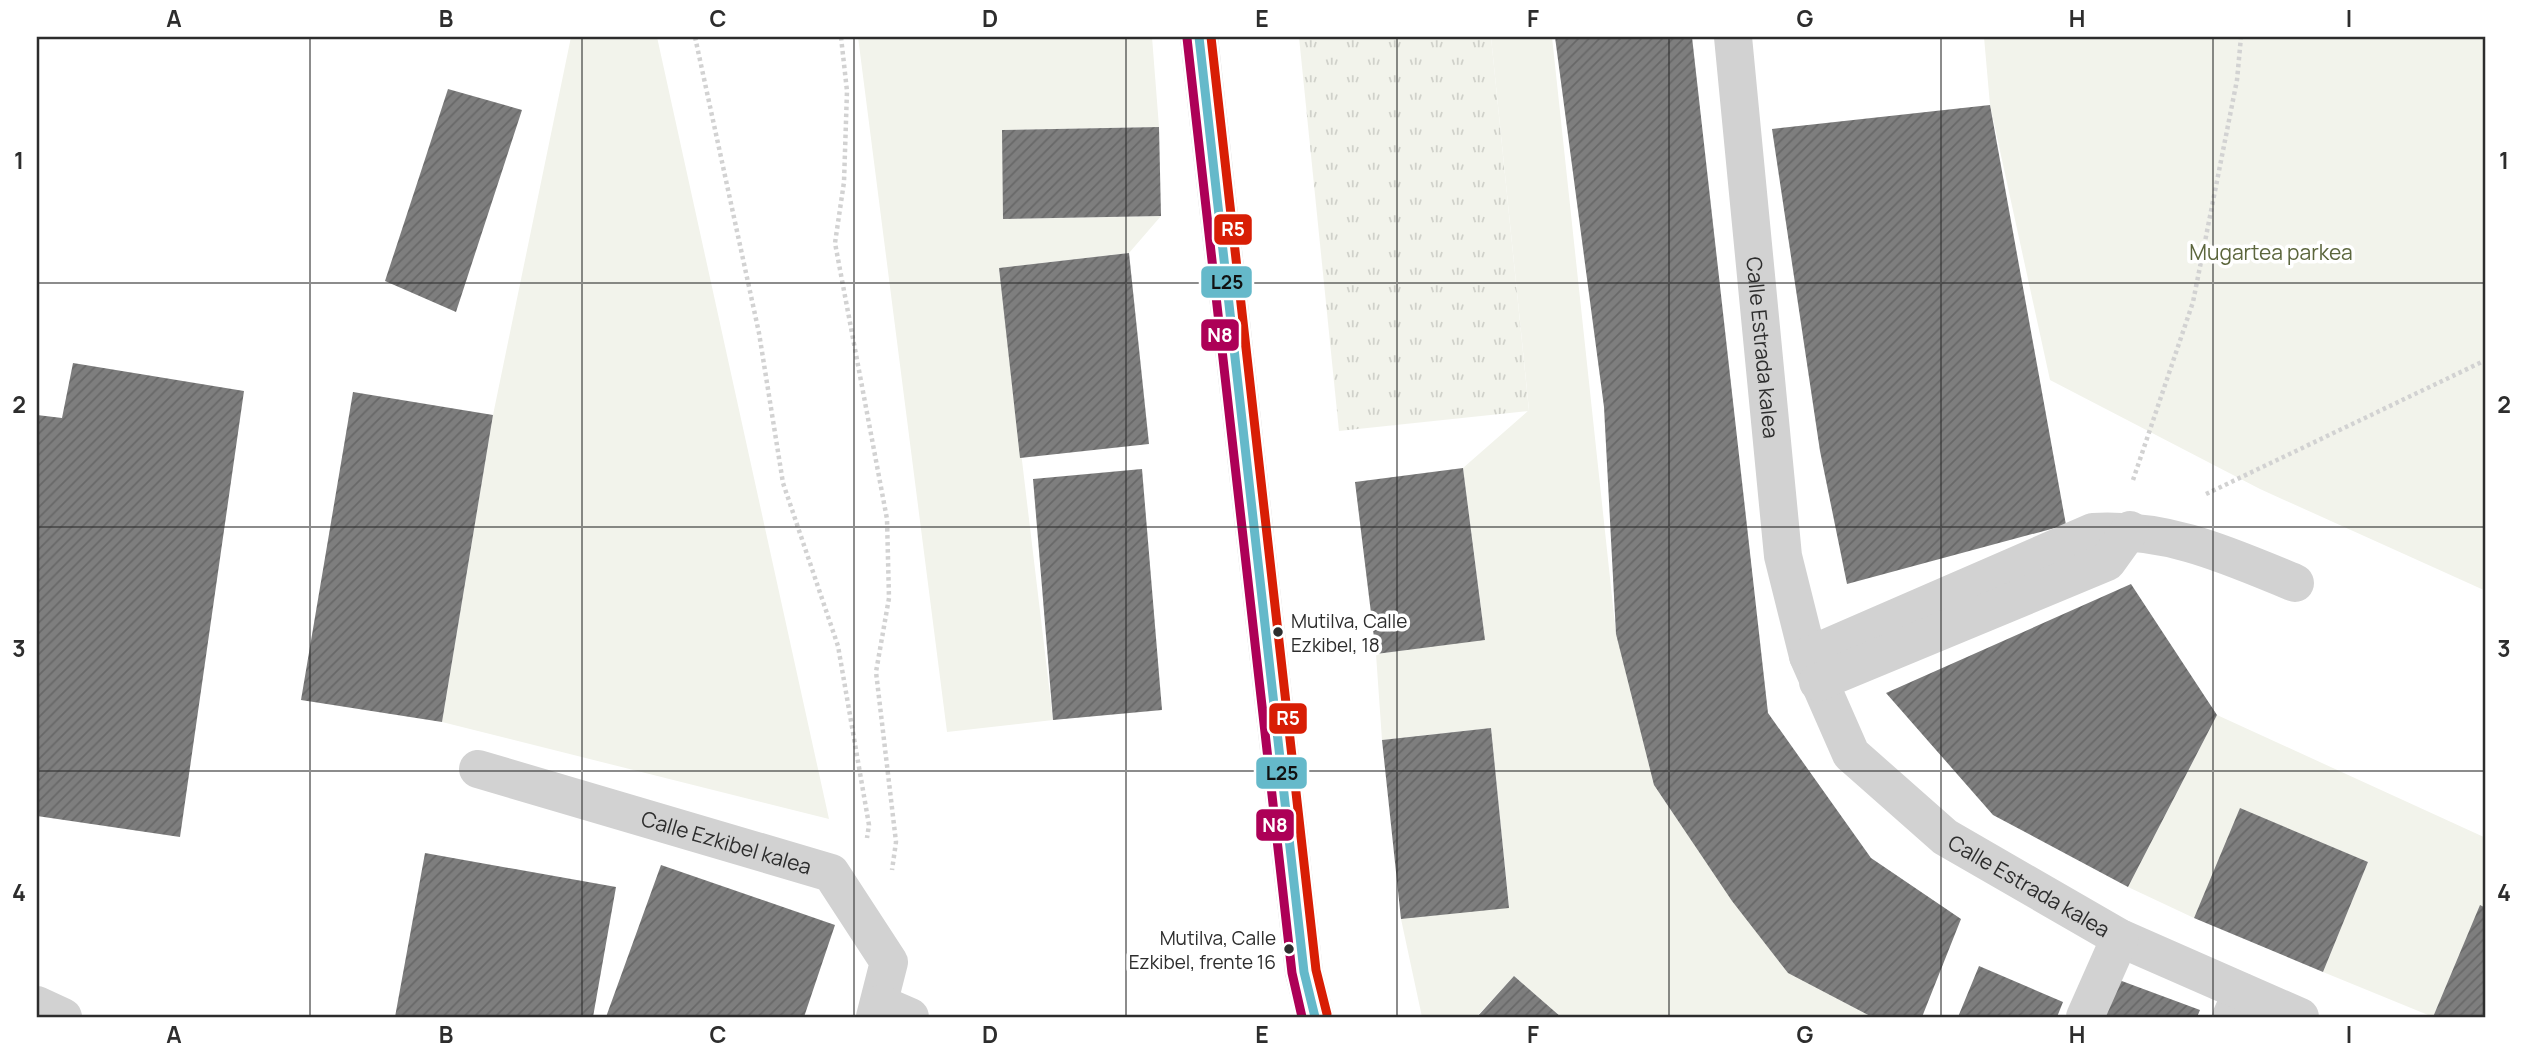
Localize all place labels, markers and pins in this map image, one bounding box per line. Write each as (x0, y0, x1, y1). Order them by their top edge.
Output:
place label: Mutilva, Calle Ezkibel, 18 (1291, 608, 1407, 658)
marker: Mutilva, Calle Ezkibel, 18 (1271, 625, 1285, 639)
place label: Mutilva, Calle Ezkibel, frente 16 (1129, 925, 1276, 975)
marker: Mutilva, Calle Ezkibel, frente 16 (1282, 942, 1296, 956)

